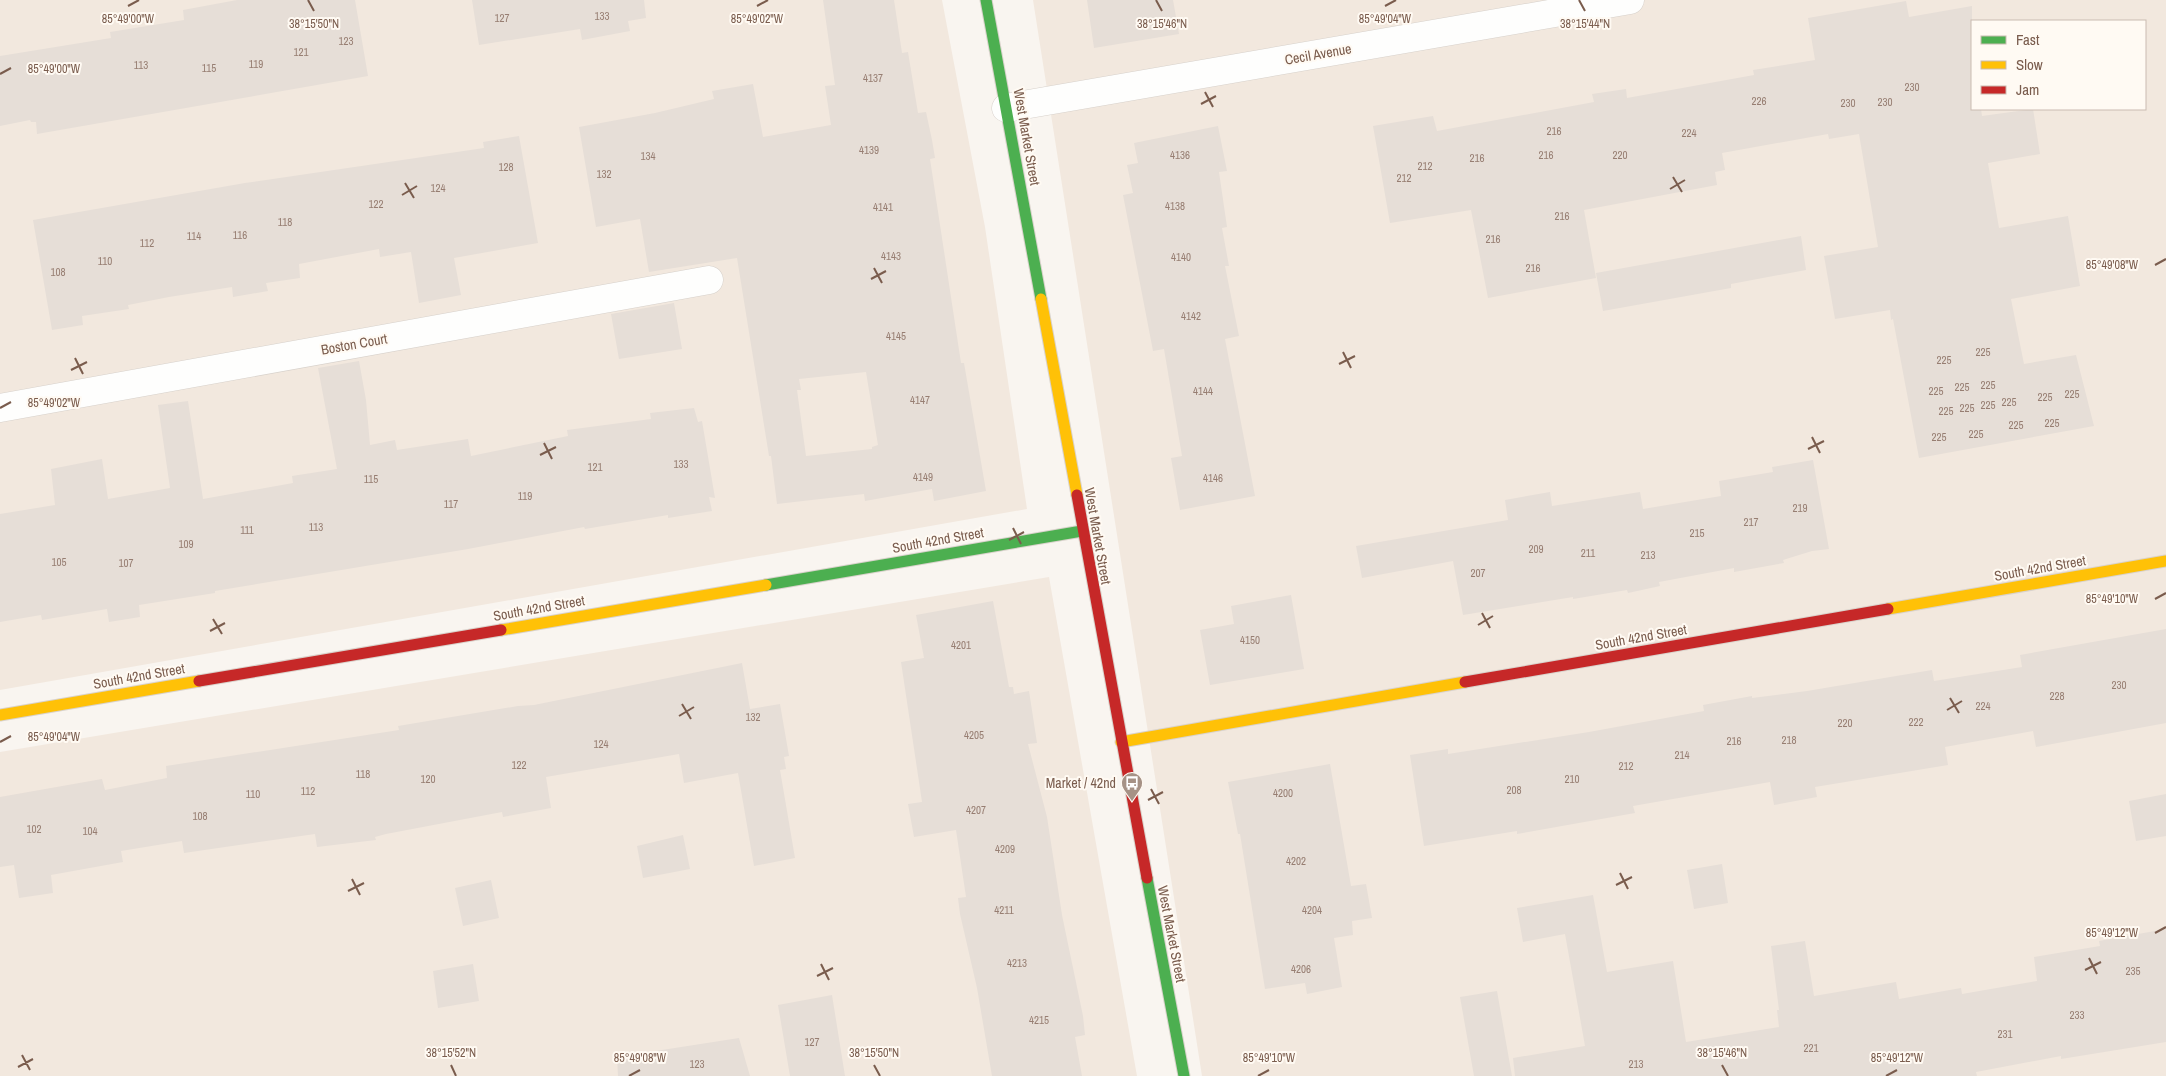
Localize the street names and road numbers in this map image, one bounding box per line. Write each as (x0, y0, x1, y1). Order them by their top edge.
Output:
street label: Cecil Avenue (1283, 39, 1353, 69)
street label: West Market Street (1010, 87, 1044, 187)
street label: Boston Court (319, 329, 389, 359)
street label: West Market Street (1081, 486, 1115, 586)
street label: South 42nd Street (891, 523, 985, 557)
street label: South 42nd Street (1993, 551, 2087, 585)
street label: South 42nd Street (492, 591, 586, 625)
street label: South 42nd Street (1594, 620, 1688, 654)
street label: South 42nd Street (92, 659, 186, 693)
street label: West Market Street (1154, 884, 1190, 984)

